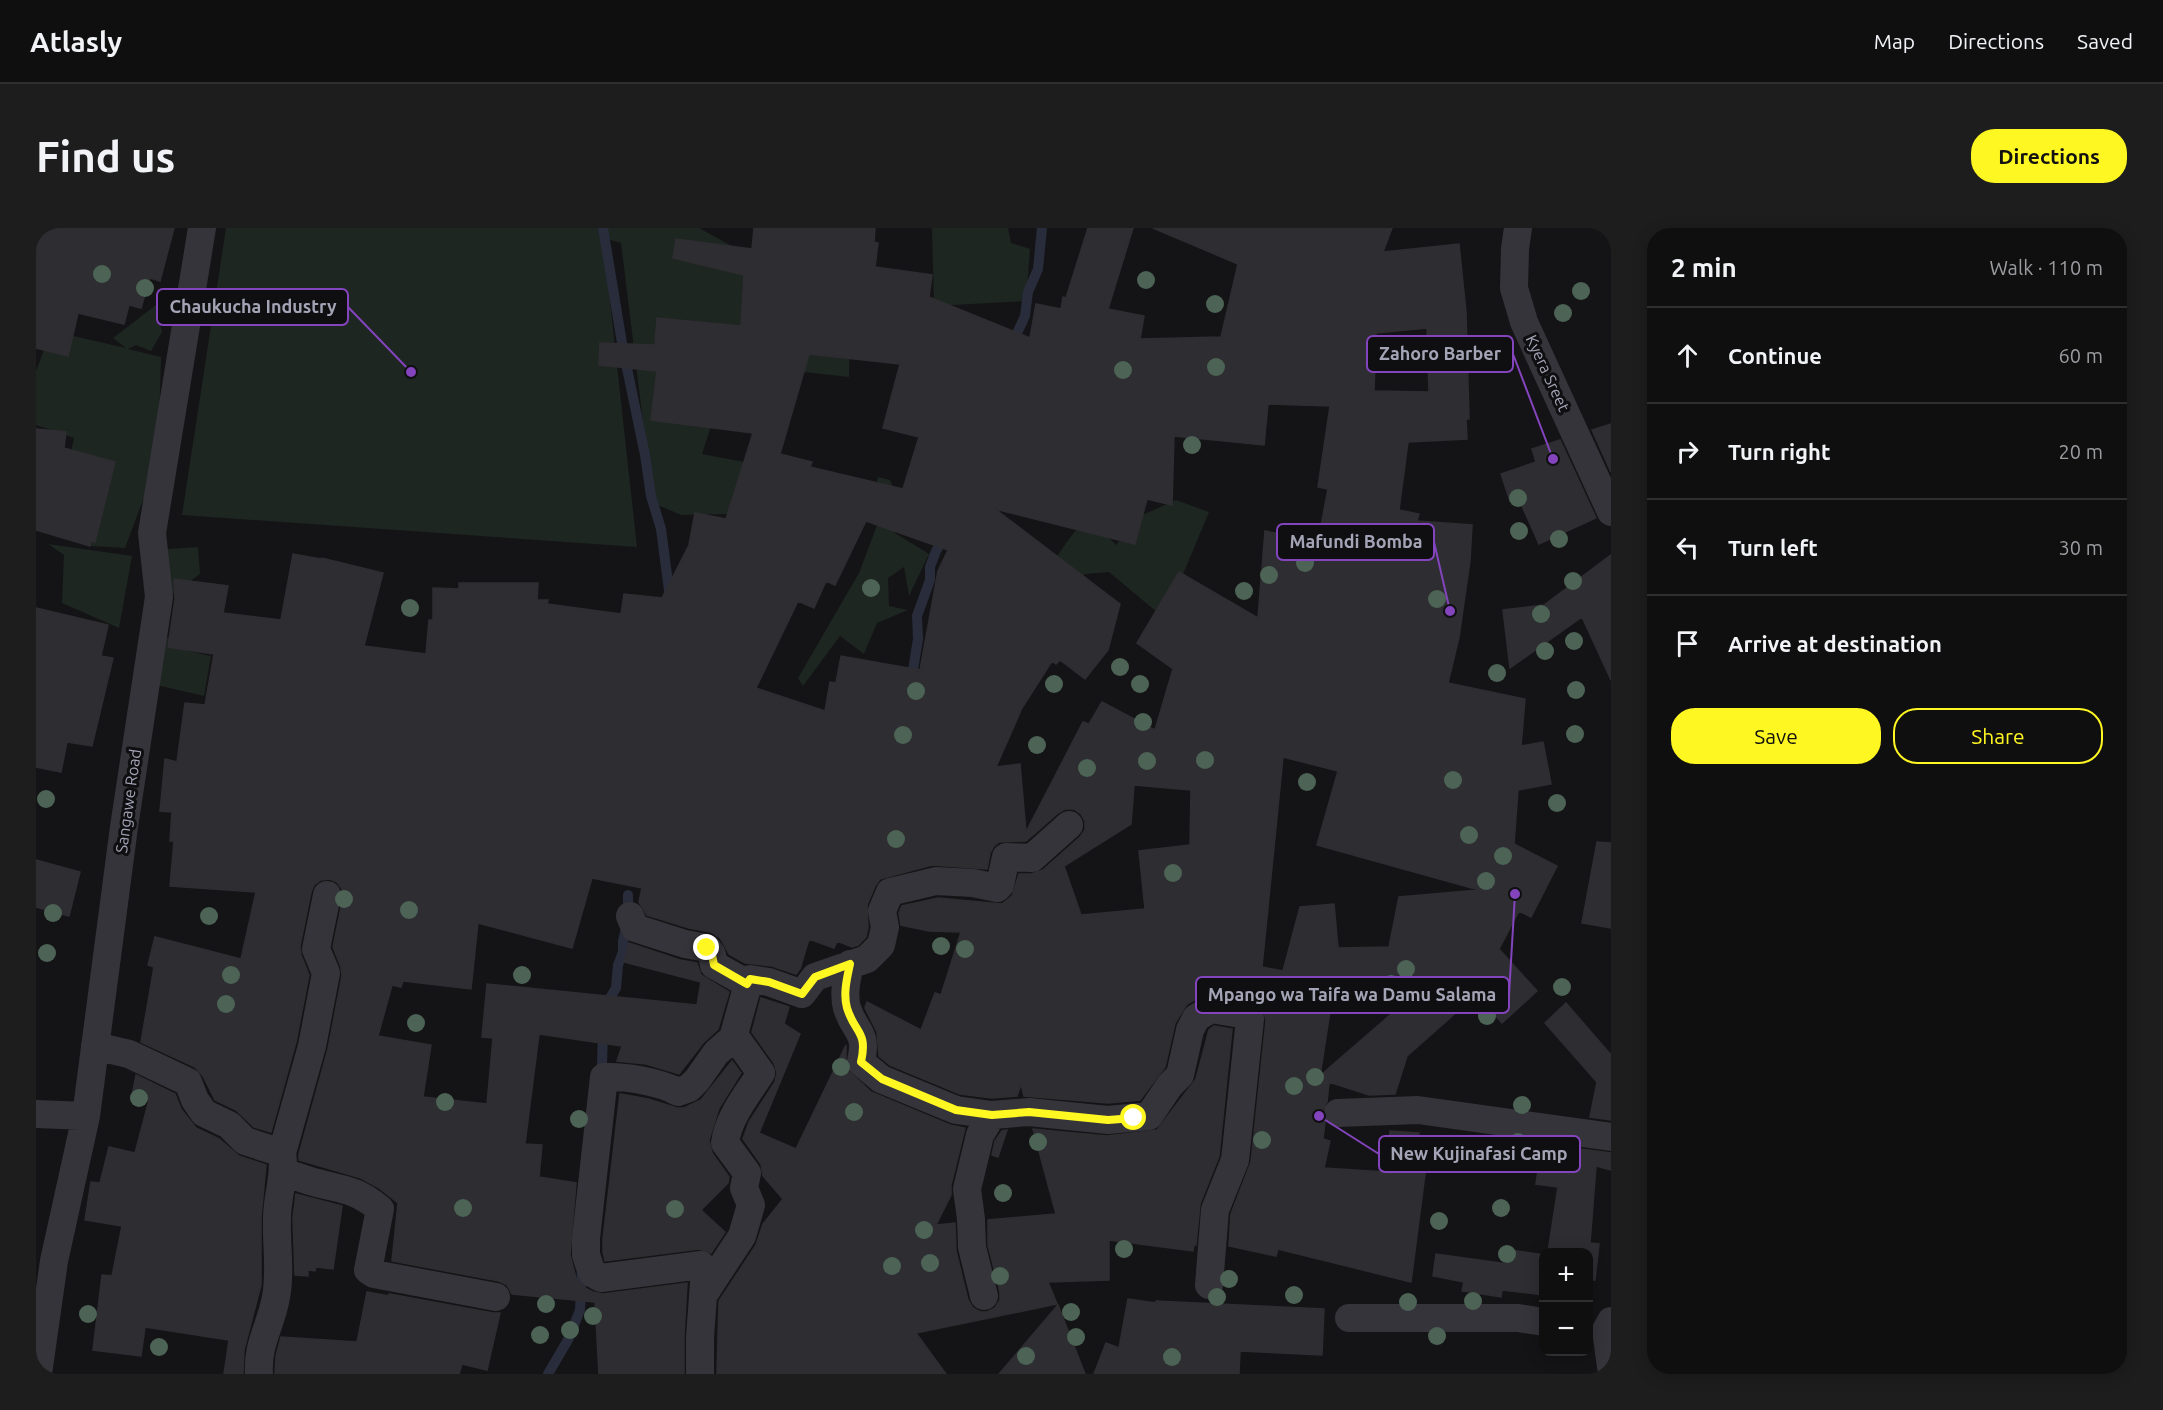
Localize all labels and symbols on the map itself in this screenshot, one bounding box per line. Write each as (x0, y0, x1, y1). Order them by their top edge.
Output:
callout: Chaukucha Industry (157, 289, 348, 325)
text: Chaukucha Industry (169, 296, 337, 316)
street label: Kyera Sreet (1522, 332, 1574, 415)
callout: Zahoro Barber (1367, 336, 1513, 372)
text: Zahoro Barber (1379, 343, 1502, 363)
callout: Mafundi Bomba (1277, 524, 1434, 560)
text: Mafundi Bomba (1289, 531, 1423, 551)
street label: Sangawe Road (112, 748, 144, 854)
route end (693, 934, 719, 960)
callout: Mpango wa Taifa wa Damu Salama (1196, 977, 1509, 1013)
text: Mpango wa Taifa wa Damu Salama (1208, 984, 1496, 1004)
route start (1120, 1104, 1146, 1130)
callout: New Kujinafasi Camp (1379, 1136, 1580, 1172)
text: New Kujinafasi Camp (1390, 1143, 1568, 1163)

